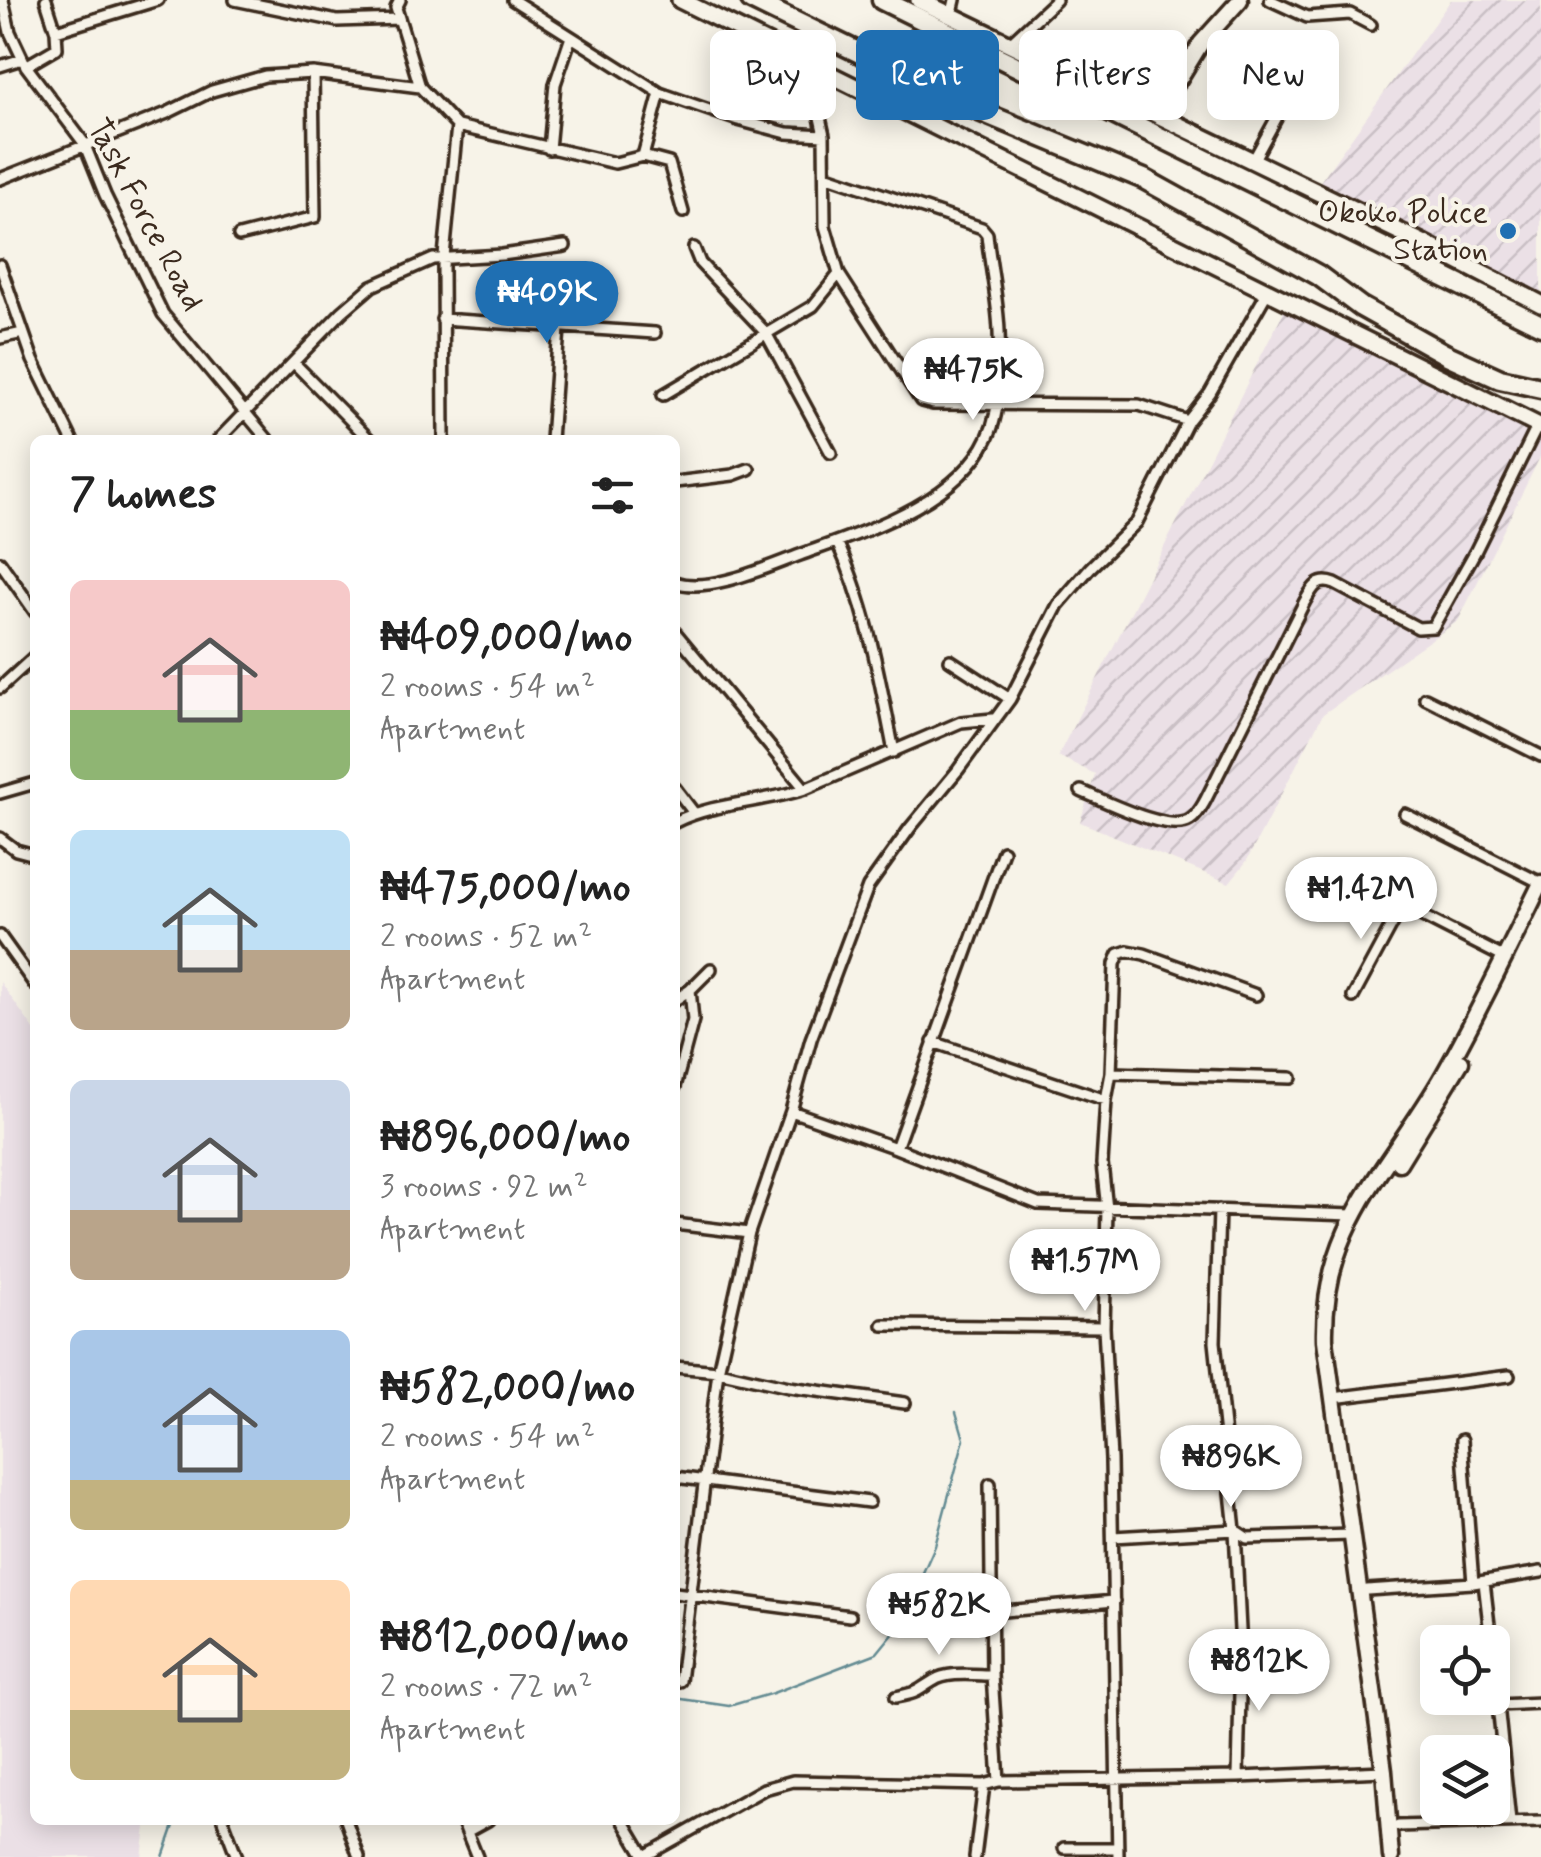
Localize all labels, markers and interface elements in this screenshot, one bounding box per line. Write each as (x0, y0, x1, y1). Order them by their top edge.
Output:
chip: Buy (710, 30, 836, 120)
chip: Rent (856, 30, 999, 120)
chip: Filters (1019, 30, 1187, 120)
chip: New (1207, 30, 1339, 120)
street label: Task Force Road (77, 111, 213, 319)
place label: Okoko Police Station (1318, 192, 1488, 271)
marker: Okoko Police Station (1497, 220, 1519, 242)
pin: ₦409K (477, 261, 617, 346)
text: ₦409K (497, 272, 597, 314)
pin: ₦475K (903, 338, 1043, 423)
text: ₦475K (924, 349, 1022, 391)
text: 7 homes (70, 468, 217, 523)
icon: filters (585, 468, 640, 523)
text: ₦409,000/mo (380, 611, 632, 666)
icon: home (150, 620, 270, 740)
text: 2 rooms · 54 m² (380, 666, 595, 708)
text: Apartment (380, 708, 525, 750)
pin: ₦1.42M (1280, 857, 1442, 942)
text: ₦475,000/mo (380, 861, 631, 916)
text: ₦1.42M (1307, 868, 1415, 910)
icon: home (150, 870, 270, 990)
text: 2 rooms · 52 m² (380, 916, 592, 958)
text: Apartment (380, 958, 525, 1000)
text: ₦896,000/mo (380, 1111, 630, 1166)
icon: home (150, 1120, 270, 1240)
text: 3 rooms · 92 m² (380, 1166, 588, 1208)
text: Apartment (380, 1208, 525, 1250)
pin: ₦1.57M (1004, 1229, 1166, 1314)
text: ₦1.57M (1031, 1240, 1139, 1282)
text: ₦582,000/mo (380, 1361, 635, 1416)
icon: home (150, 1370, 270, 1490)
text: 2 rooms · 54 m² (380, 1416, 595, 1458)
pin: ₦896K (1161, 1425, 1301, 1510)
text: ₦896K (1182, 1436, 1280, 1478)
text: Apartment (380, 1458, 525, 1500)
pin: ₦582K (869, 1573, 1009, 1658)
text: ₦582K (888, 1584, 990, 1626)
text: ₦812,000/mo (380, 1611, 629, 1666)
icon: home (150, 1620, 270, 1740)
map controls (1420, 1625, 1510, 1825)
button: locate (1420, 1625, 1510, 1715)
pin: ₦812K (1189, 1629, 1329, 1714)
text: ₦812K (1211, 1640, 1307, 1682)
text: 2 rooms · 72 m² (380, 1666, 593, 1708)
text: Apartment (380, 1708, 525, 1750)
button: layers (1420, 1735, 1510, 1825)

